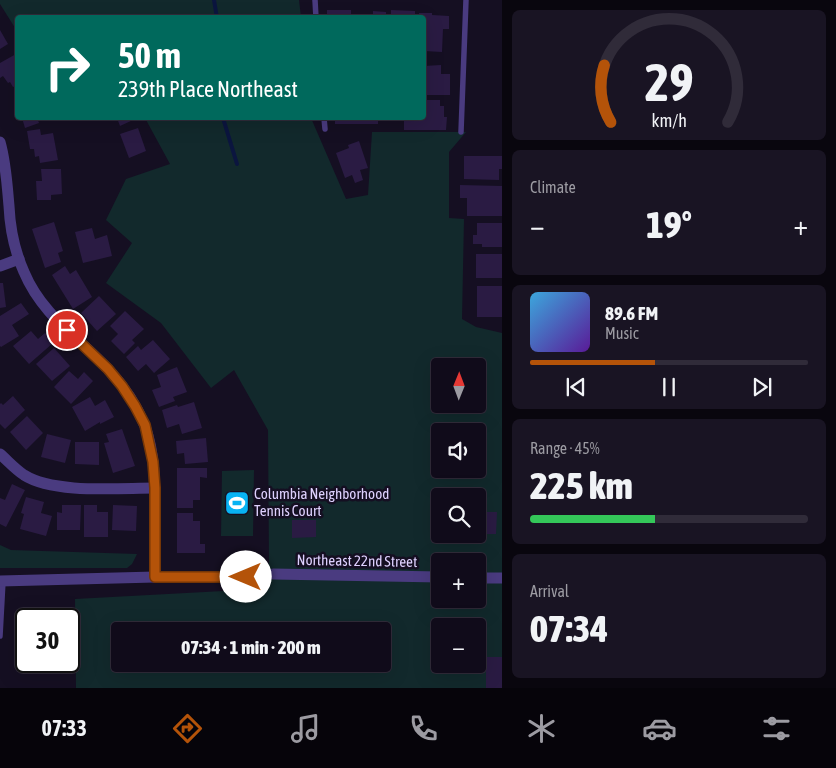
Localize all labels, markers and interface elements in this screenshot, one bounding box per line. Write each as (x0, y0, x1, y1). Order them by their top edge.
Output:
icon: right (35, 35, 100, 100)
text: 50 m (118, 35, 181, 75)
text: 29 (645, 52, 693, 112)
text: 239th Place Northeast (118, 76, 298, 102)
text: km/h (651, 110, 687, 131)
text: Climate (530, 178, 576, 196)
text: 19° (646, 203, 692, 246)
text: − (530, 209, 545, 241)
text: + (793, 209, 808, 241)
text: 89.6 FM (605, 302, 658, 324)
pin (46, 309, 88, 351)
icon: arrive (53, 316, 81, 344)
text: Music (605, 324, 639, 342)
north arrow (431, 358, 486, 412)
map controls (431, 358, 486, 673)
icon: previous (562, 373, 590, 401)
icon: pause (655, 373, 683, 401)
icon: next (748, 373, 776, 401)
button: sound (431, 423, 486, 478)
text: Range · 45% (530, 439, 600, 457)
text: 225 km (530, 464, 633, 507)
place label: Columbia Neighborhood Tennis Court (254, 485, 389, 519)
button: search (431, 488, 486, 543)
sports icon: Columbia Neighborhood Tennis Court (224, 490, 250, 516)
position arrow (219, 550, 271, 602)
street label: Northeast 22nd Street (297, 551, 417, 570)
button: + (431, 553, 486, 608)
text: Arrival (530, 582, 569, 600)
text: 07:34 (530, 607, 608, 650)
speed limit sign: 30 (15, 608, 80, 673)
button: − (431, 618, 486, 673)
text: 07:34 · 1 min · 200 m (181, 636, 321, 658)
icon: directions (170, 711, 205, 746)
icon: music (288, 711, 323, 746)
icon: phone (406, 711, 441, 746)
icon: climate (524, 711, 559, 746)
icon: car (642, 711, 677, 746)
icon: filters (759, 711, 794, 746)
text: 07:33 (41, 715, 87, 741)

